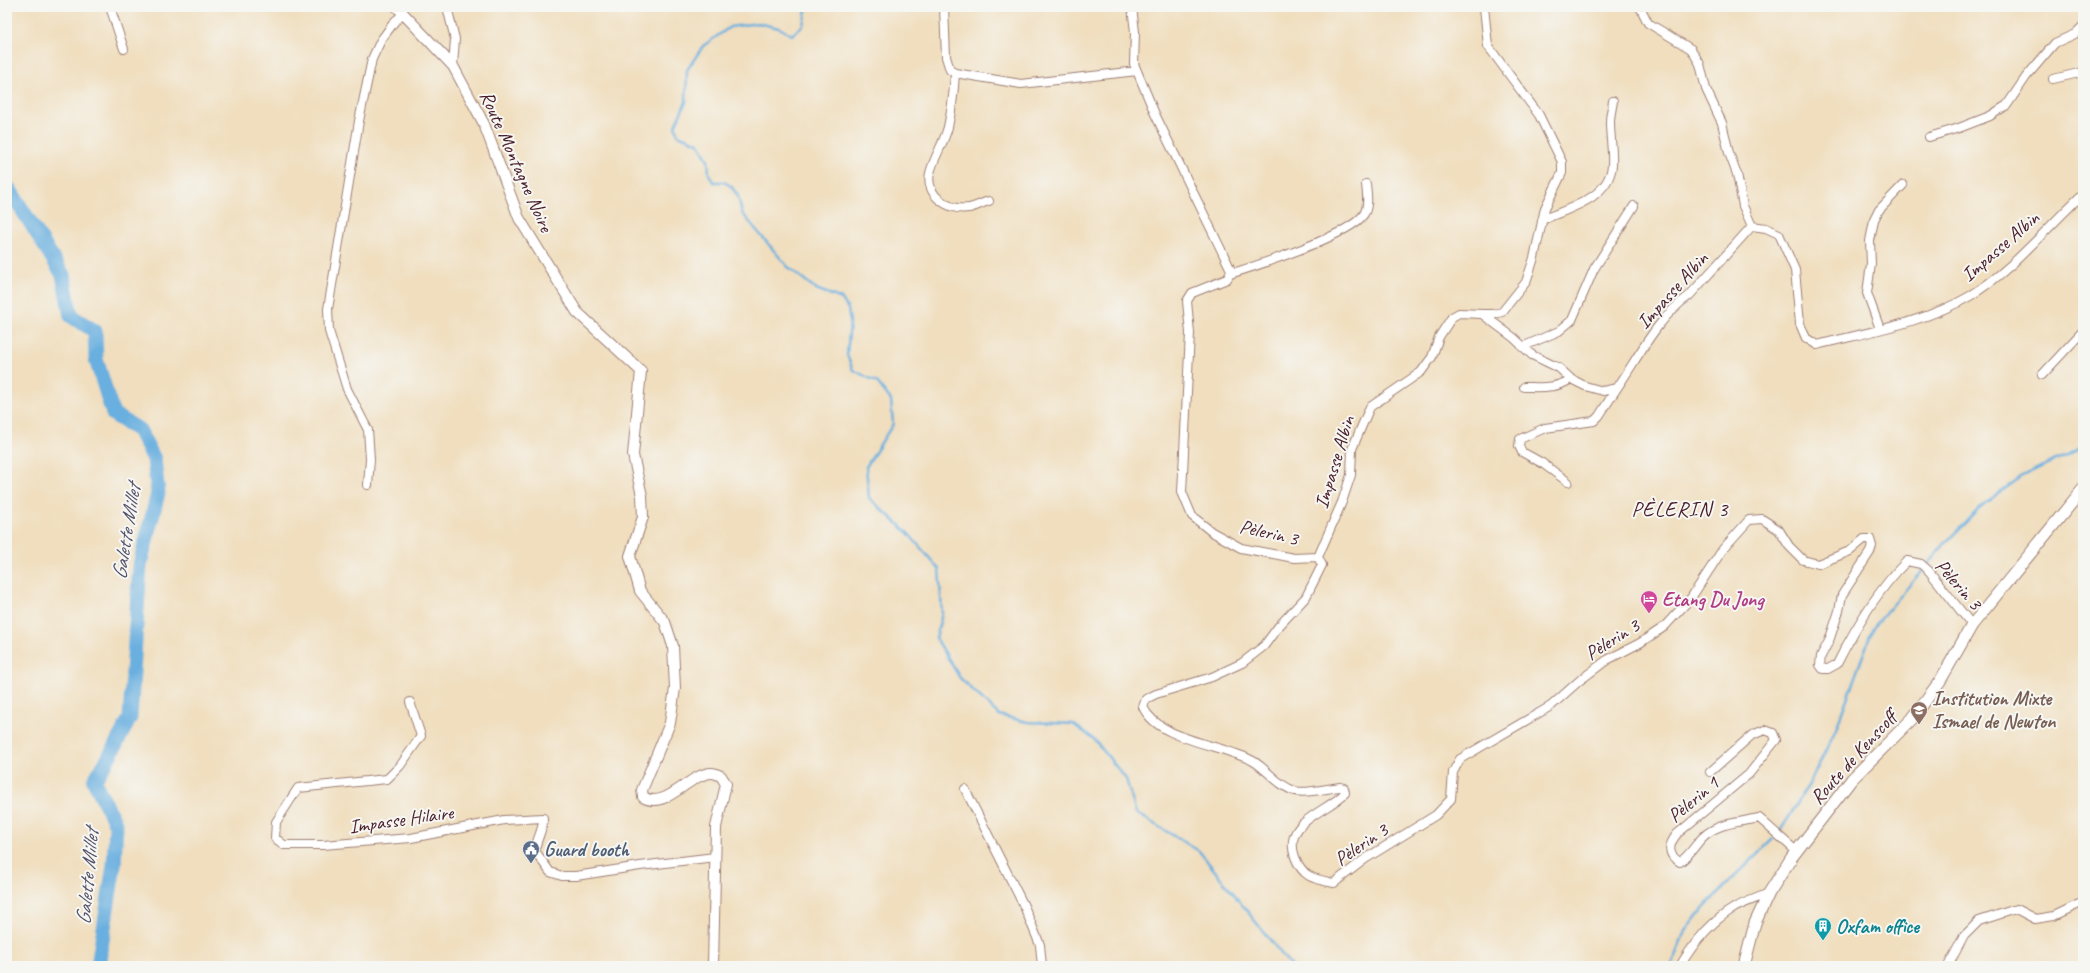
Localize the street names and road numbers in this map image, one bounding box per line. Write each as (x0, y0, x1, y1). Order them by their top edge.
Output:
street label: Route Montagne Noire (474, 87, 559, 237)
street label: Impasse Albin (1956, 205, 2045, 287)
street label: Impasse Albin (1631, 246, 1714, 334)
street label: Impasse Albin (1309, 412, 1361, 511)
street label: Pèlerin 3 (1237, 514, 1303, 552)
street label: Pèlerin 3 (1930, 554, 1989, 616)
street label: Pèlerin 3 (1580, 612, 1646, 666)
street label: Route de Kenscoff (1805, 702, 1905, 810)
street label: Pèlerin 1 (1663, 770, 1725, 828)
street label: Impasse Hilaire (347, 800, 456, 839)
street label: Pèlerin 3 (1330, 816, 1395, 871)

